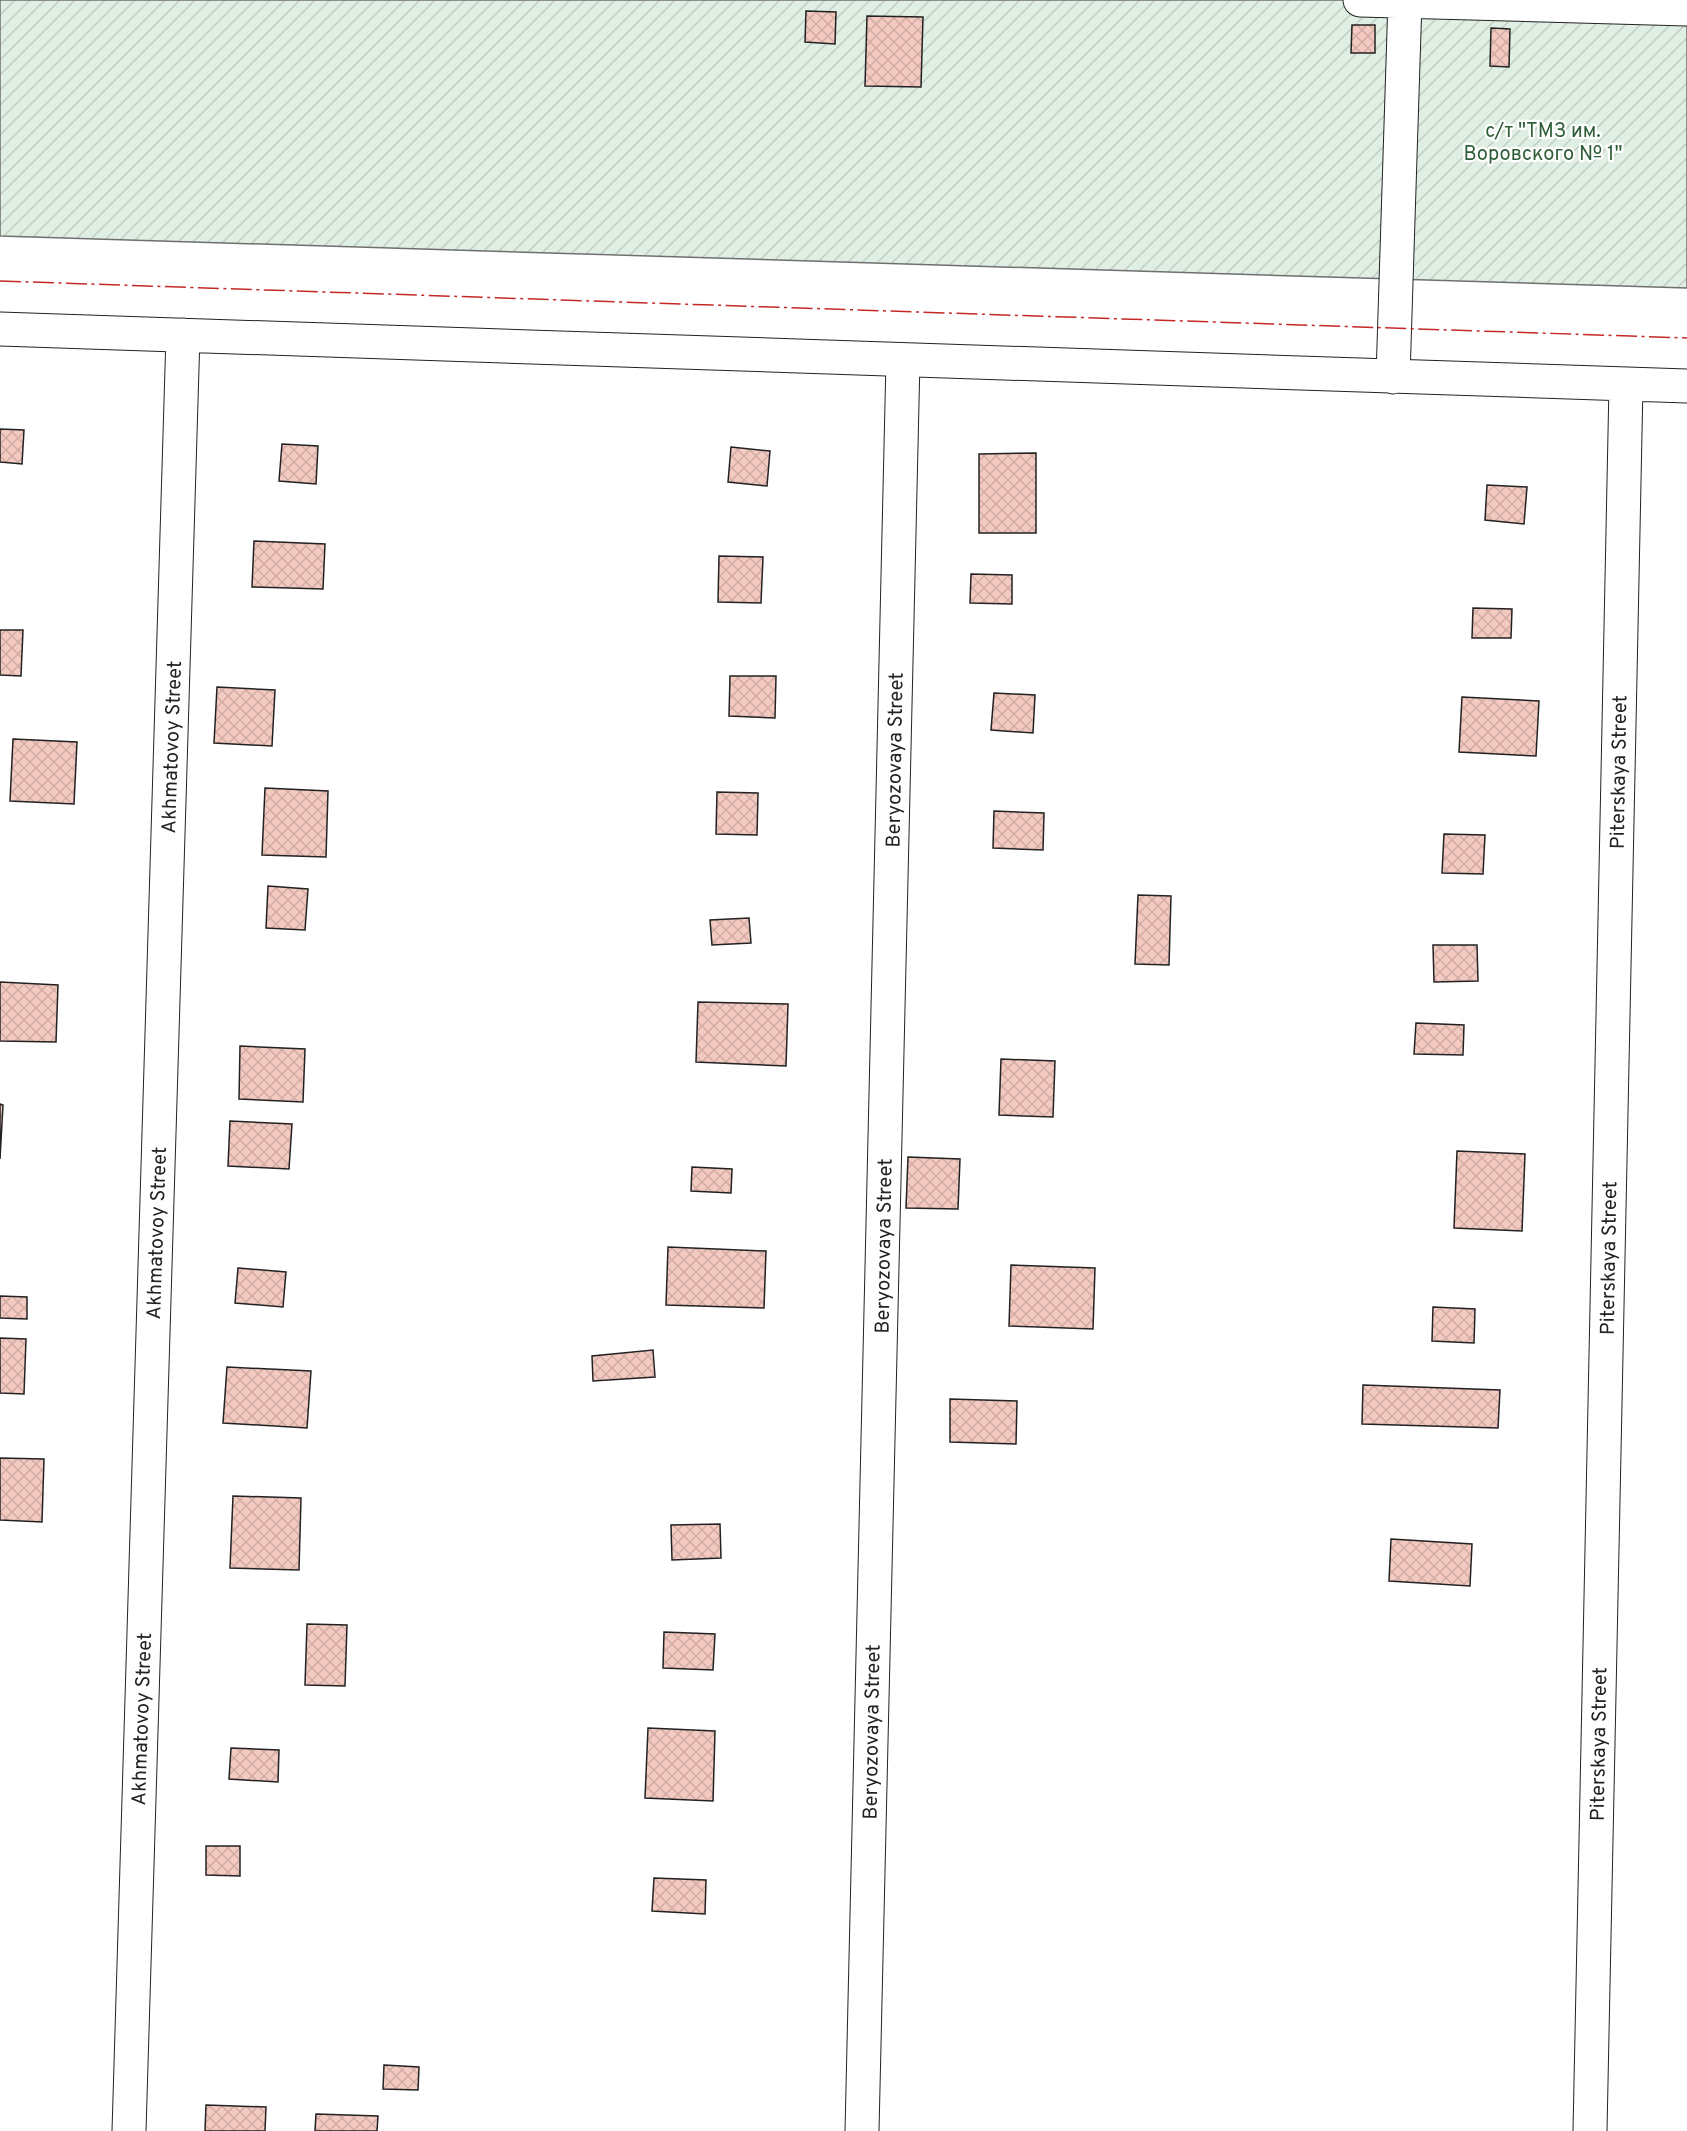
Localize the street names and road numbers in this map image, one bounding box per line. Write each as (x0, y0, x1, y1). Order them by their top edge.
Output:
street label: Akhmatovoy Street (157, 660, 189, 834)
street label: Beryozovaya Street (881, 672, 911, 848)
street label: Piterskaya Street (1606, 695, 1634, 849)
street label: Akhmatovoy Street (142, 1146, 174, 1320)
street label: Beryozovaya Street (870, 1158, 900, 1334)
street label: Piterskaya Street (1596, 1181, 1624, 1335)
street label: Akhmatovoy Street (127, 1632, 159, 1806)
street label: Beryozovaya Street (858, 1644, 888, 1820)
street label: Piterskaya Street (1586, 1667, 1614, 1821)

